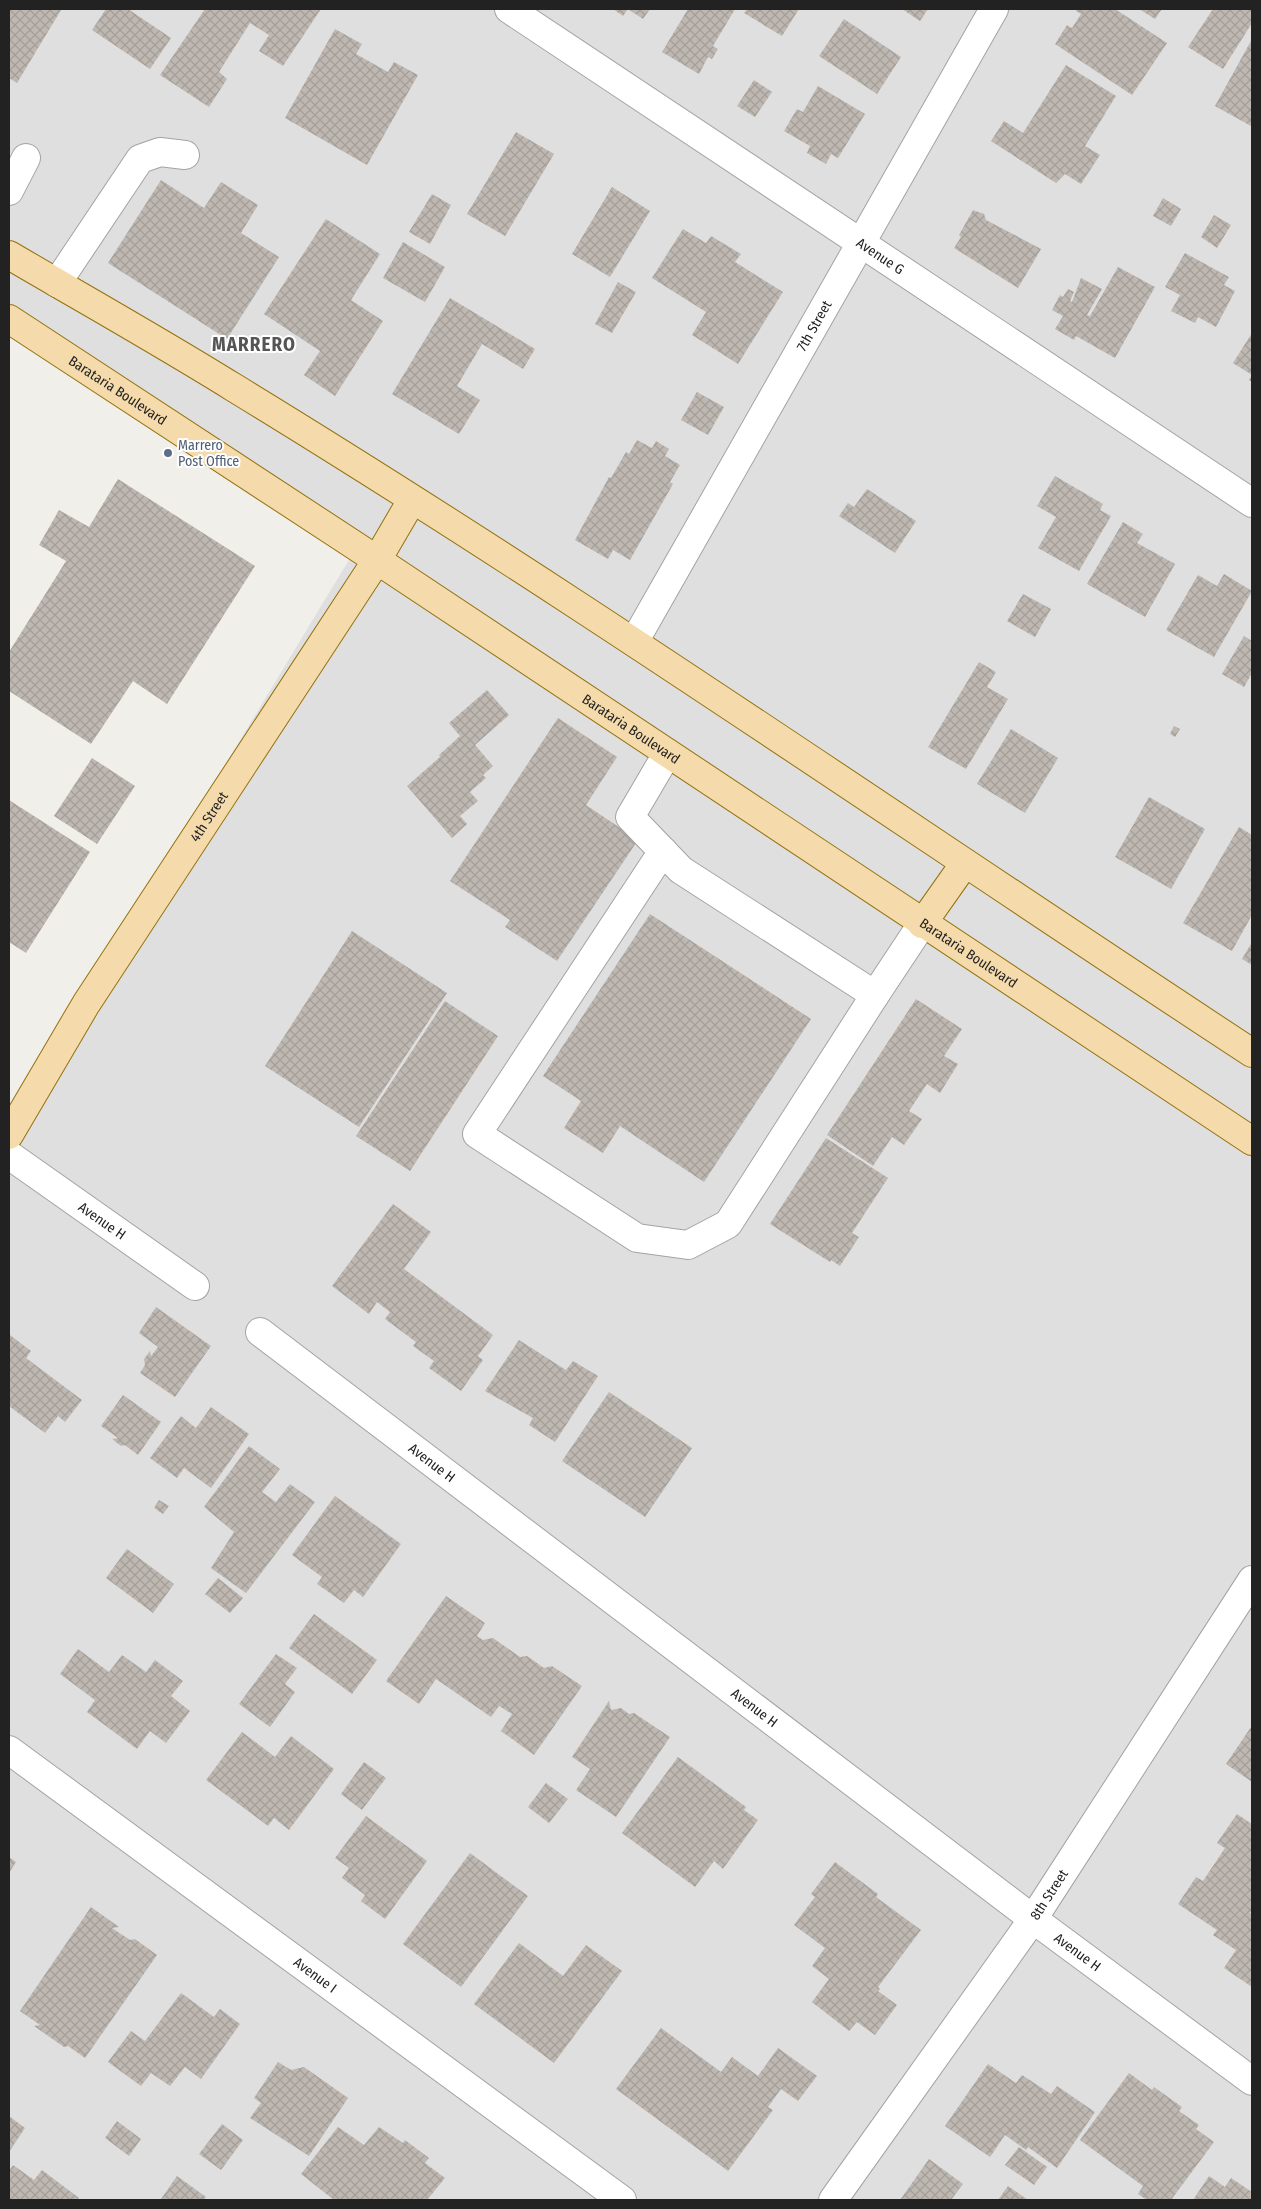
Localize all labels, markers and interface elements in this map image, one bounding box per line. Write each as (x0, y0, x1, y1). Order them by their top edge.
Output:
street label: Avenue G (853, 234, 907, 278)
street label: 7th Street (793, 297, 835, 354)
district label: MARRERO (212, 333, 296, 356)
street label: Barataria Boulevard (66, 352, 170, 428)
place label: Marrero Post Office (178, 437, 239, 470)
marker: Marrero Post Office (162, 447, 174, 459)
street label: Barataria Boulevard (579, 690, 683, 767)
street label: 4th Street (186, 788, 232, 845)
street label: Barataria Boulevard (917, 914, 1021, 991)
street label: Avenue H (75, 1198, 129, 1243)
street label: Avenue H (405, 1440, 459, 1486)
street label: Avenue H (728, 1684, 781, 1731)
street label: 8th Street (1026, 1866, 1072, 1923)
street label: Avenue H (1051, 1929, 1104, 1975)
street label: Avenue I (291, 1953, 340, 1996)

